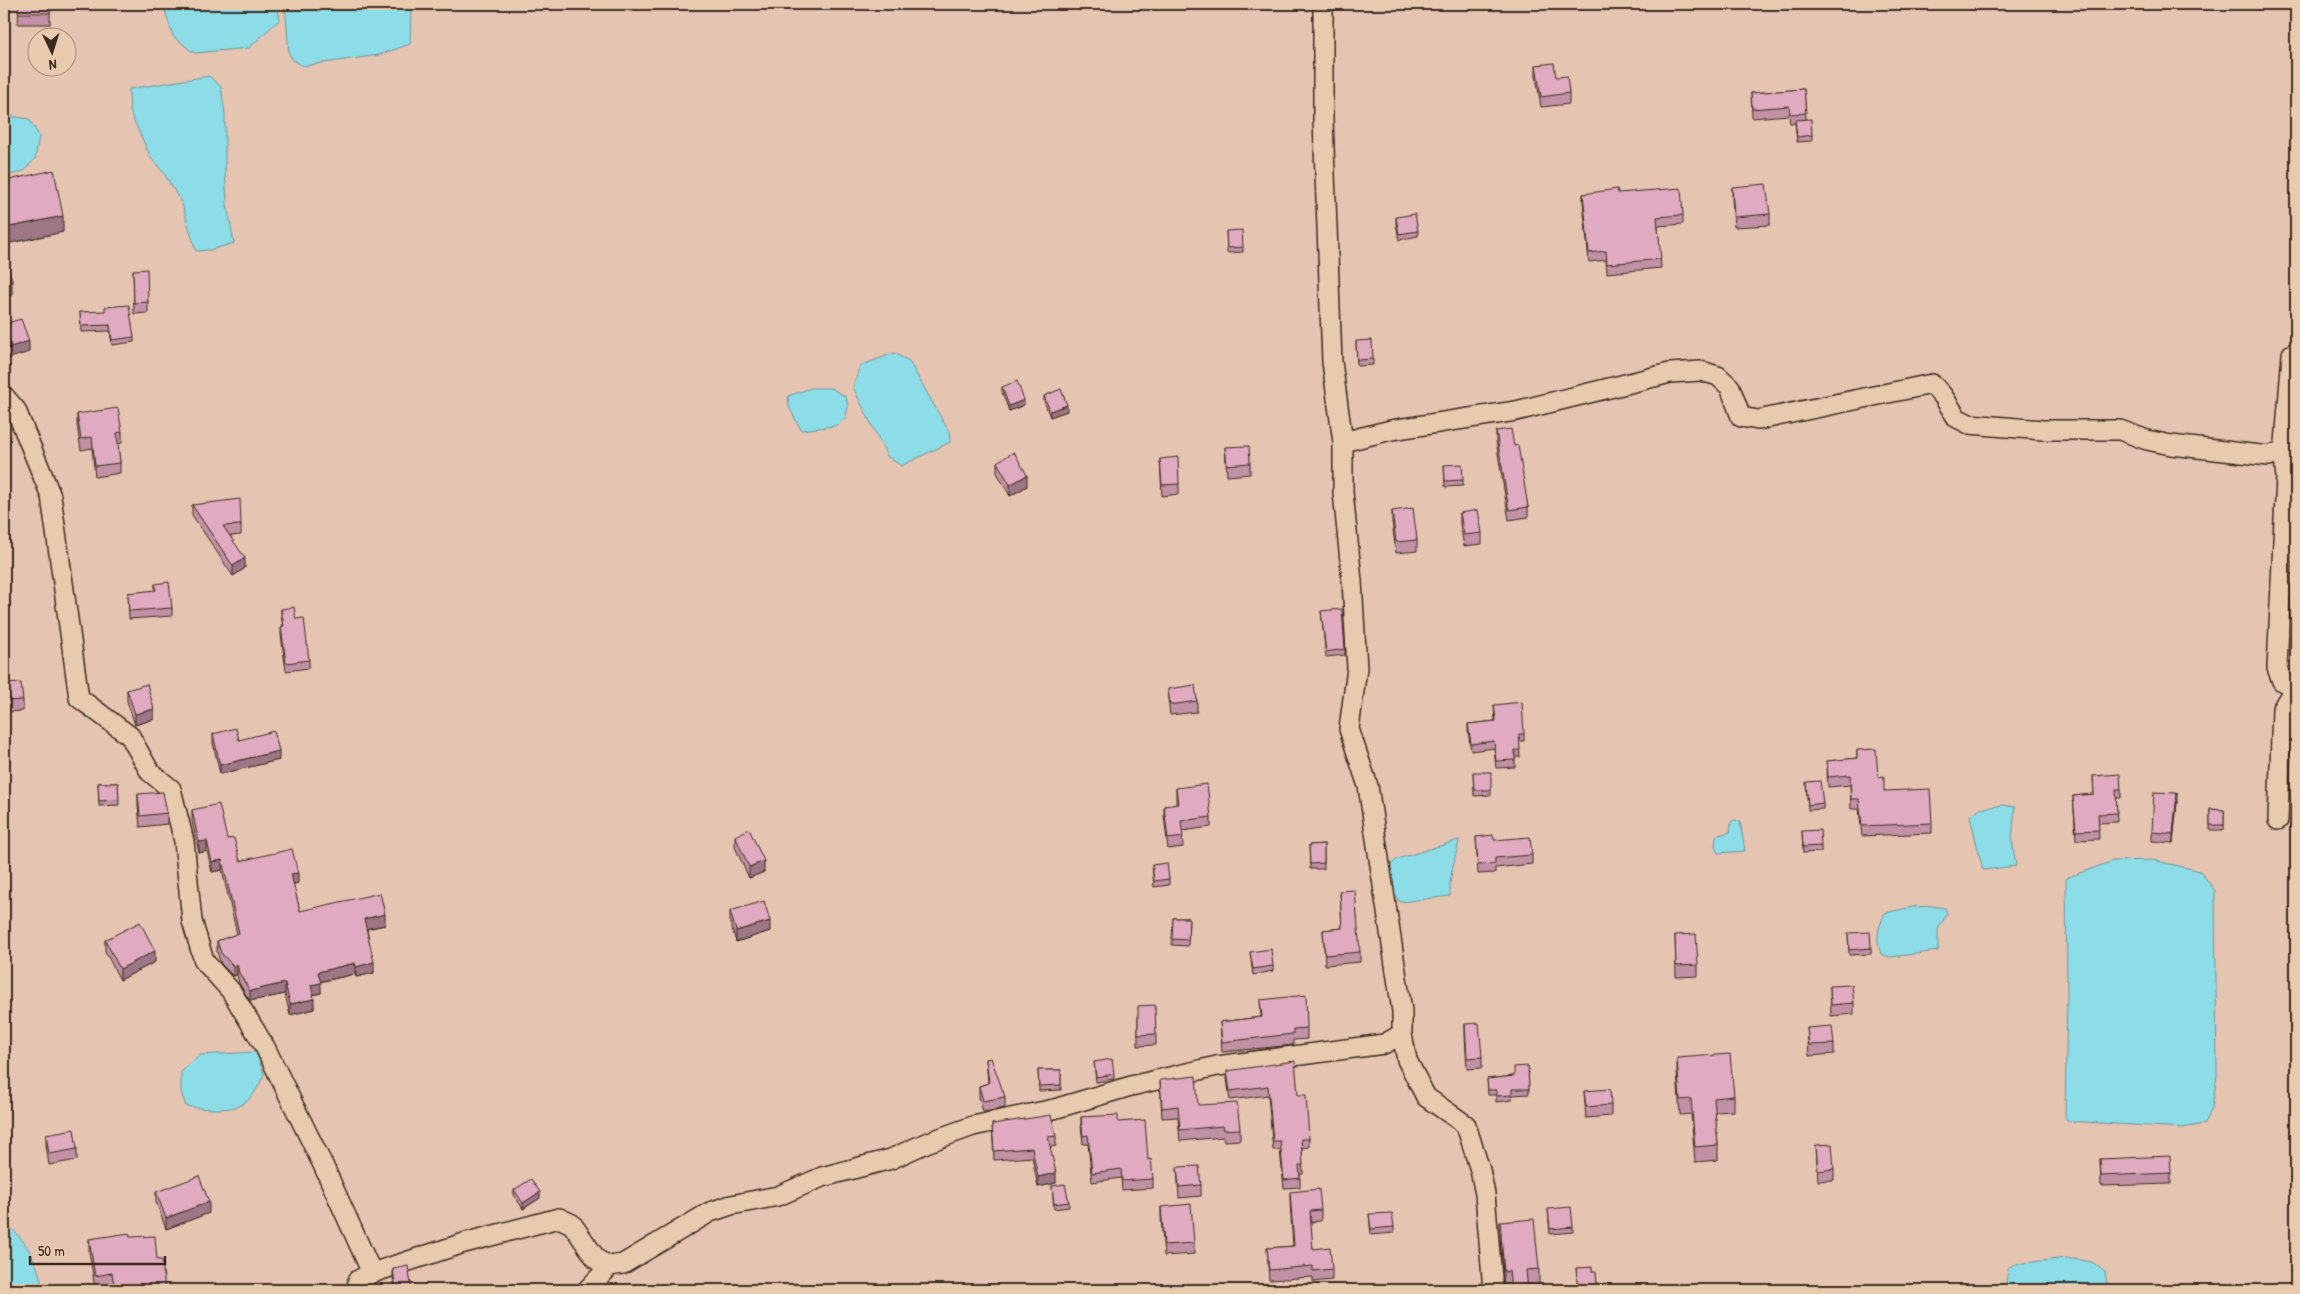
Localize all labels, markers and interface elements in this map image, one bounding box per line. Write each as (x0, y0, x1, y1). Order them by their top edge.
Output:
north arrow (28, 28, 78, 78)
text: N (48, 56, 57, 75)
scale bar (30, 1234, 165, 1266)
text: 50 m (38, 1240, 65, 1261)

